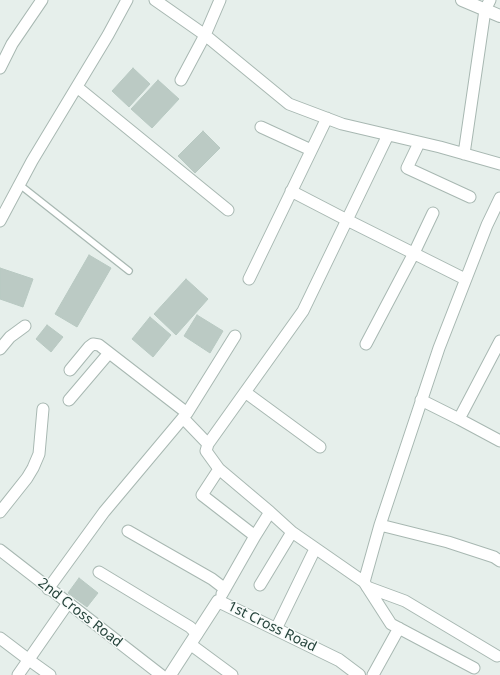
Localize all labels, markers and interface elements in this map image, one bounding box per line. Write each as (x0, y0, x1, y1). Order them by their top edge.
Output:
street label: 2nd Cross Road (34, 575, 126, 651)
street label: 1st Cross Road (225, 598, 319, 656)

